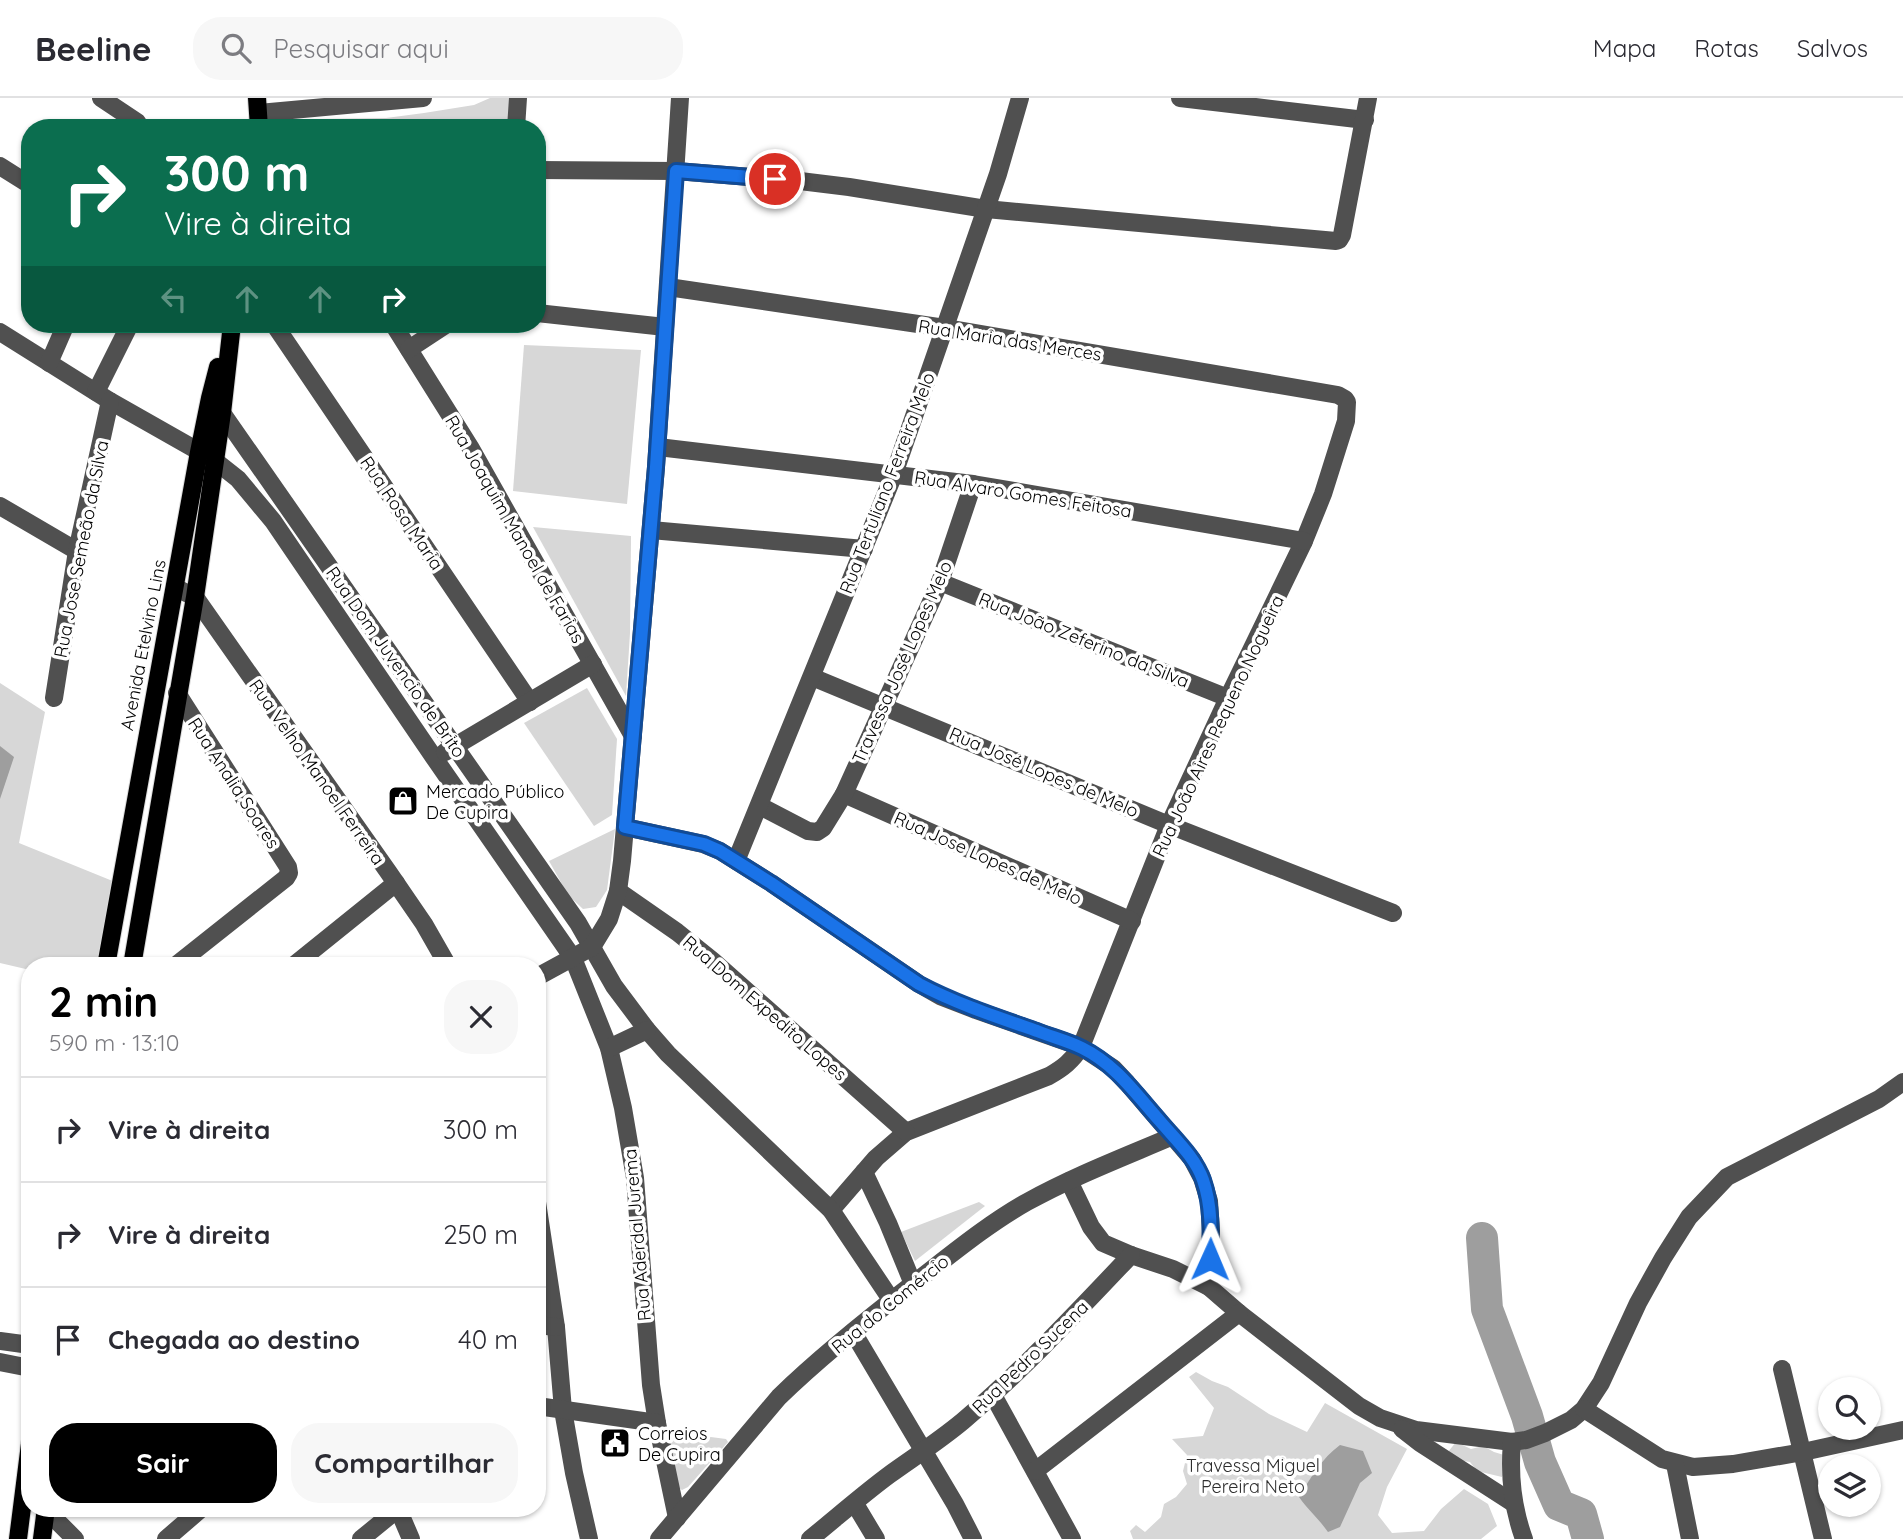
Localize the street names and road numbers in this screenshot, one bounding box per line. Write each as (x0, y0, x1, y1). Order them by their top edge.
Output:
street label: Rua Maria das Merces (917, 314, 1103, 366)
street label: Rua Tertuliano Ferreira Melo (834, 369, 940, 597)
street label: Rua Joaquim Manoel de Farias (440, 411, 590, 647)
street label: Rua Jose Semeão da Silva (49, 438, 113, 660)
street label: Rua Rosa Maria (355, 452, 449, 574)
street label: Rua Alvaro Gomes Feitosa (913, 465, 1133, 523)
street label: Travessa José Lopes Melo (847, 557, 957, 767)
street label: Avenida Etelvino Lins (115, 558, 171, 732)
street label: Rua Dom Juvencio de Brito (321, 562, 471, 762)
street label: Rua João Zeferino da Silva (975, 587, 1193, 693)
street label: Rua João Aires Pequeno Nogueira (1147, 591, 1289, 861)
street label: Rua Velho Manoel Ferreira (244, 675, 390, 869)
street label: Rua Analia Soares (183, 713, 285, 853)
street label: Rua José Lopes de Melo (946, 722, 1142, 822)
street label: Rua Jose Lopes de Melo (890, 806, 1086, 910)
street label: Rua Dom Expedito Lopes (678, 931, 852, 1085)
street label: Rua Aderdal Jurema (618, 1148, 656, 1322)
street label: Rua do Comércio (827, 1250, 953, 1358)
street label: Rua Pedro Sucena (967, 1296, 1093, 1418)

